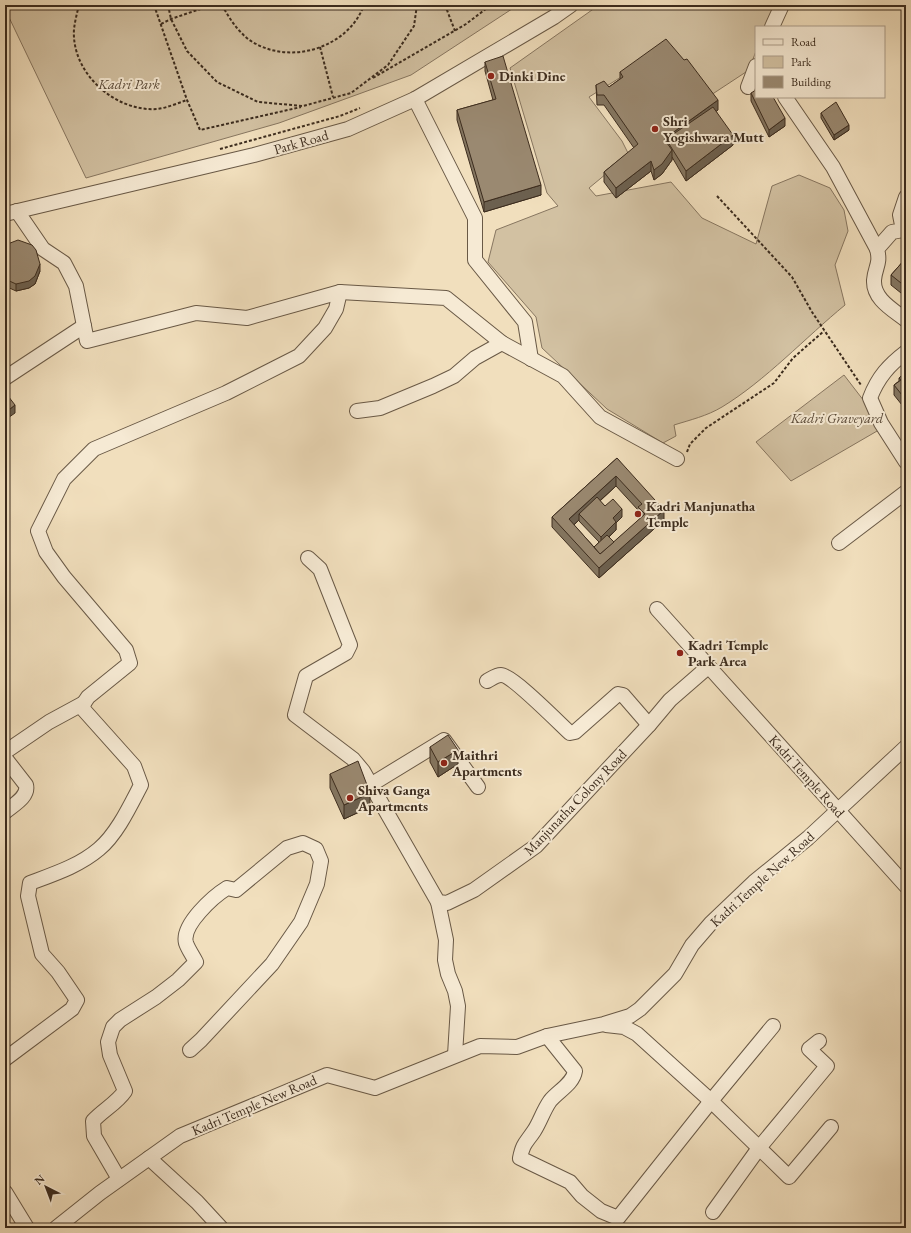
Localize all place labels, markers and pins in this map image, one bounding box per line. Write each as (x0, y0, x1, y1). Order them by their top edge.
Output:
place label: Dinki Dine (499, 67, 566, 85)
marker: Dinki Dine (486, 71, 496, 81)
place label: Shri Yogishwara Mutt (663, 112, 764, 146)
marker: Shri Yogishwara Mutt (650, 124, 660, 134)
place label: Kadri Manjunatha Temple (646, 497, 756, 531)
marker: Kadri Manjunatha Temple (633, 509, 643, 519)
place label: Kadri Temple Park Area (688, 636, 769, 670)
marker: Kadri Temple Park Area (675, 648, 685, 658)
place label: Maithri Apartments (451, 746, 522, 780)
marker: Maithri Apartments (439, 758, 449, 768)
place label: Shiva Ganga Apartments (357, 781, 431, 815)
marker: Shiva Ganga Apartments (345, 793, 355, 803)

